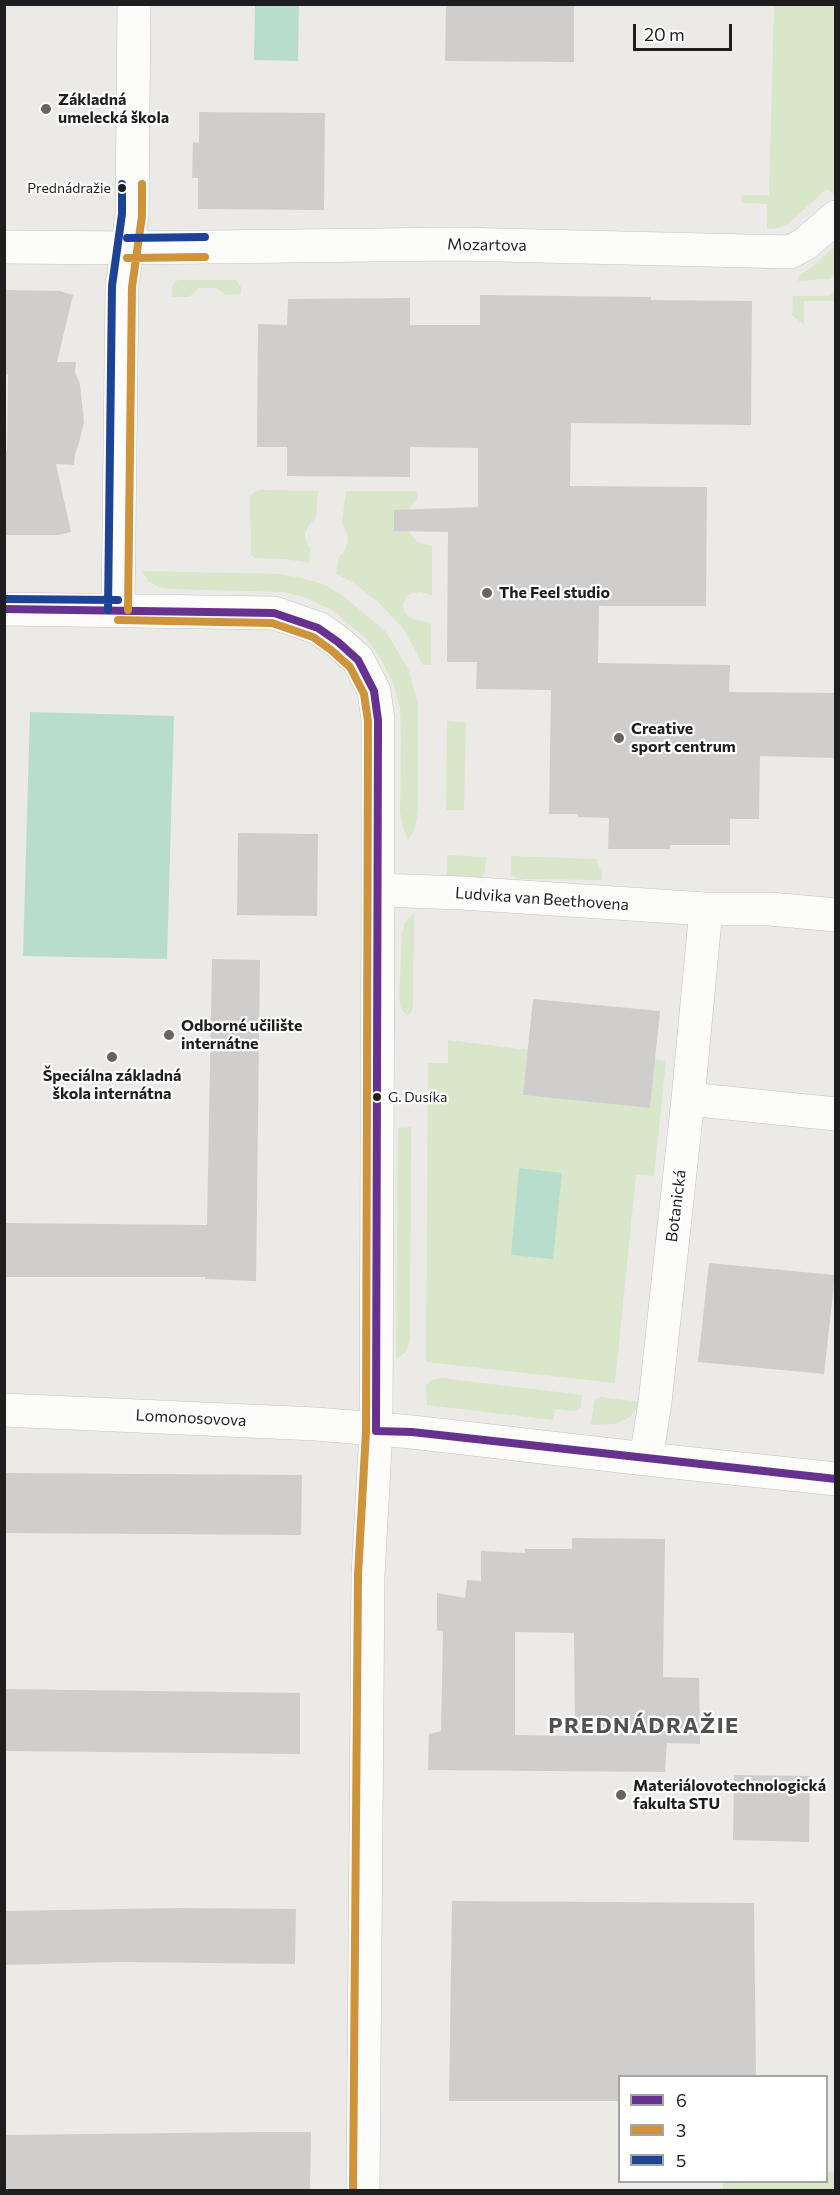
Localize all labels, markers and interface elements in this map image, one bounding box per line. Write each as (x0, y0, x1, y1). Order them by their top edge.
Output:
scale bar (636, 12, 735, 50)
text: 20 m (644, 23, 685, 45)
place label: Základná umelecká škola (58, 90, 169, 128)
marker: Základná umelecká škola (39, 102, 53, 116)
place label: Prednádražie (27, 180, 111, 196)
marker: Prednádražie (116, 182, 128, 194)
street label: Mozartova (447, 235, 527, 255)
place label: The Feel studio (499, 583, 610, 603)
marker: The Feel studio (480, 586, 494, 600)
place label: Creative sport centrum (631, 719, 736, 757)
marker: Creative sport centrum (612, 731, 626, 745)
street label: Ludvika van Beethovena (454, 883, 630, 915)
place label: Odborné učilište internátne (181, 1016, 302, 1054)
marker: Odborné učilište internátne (162, 1028, 176, 1042)
marker: Špeciálna základná škola internátna (105, 1050, 119, 1064)
place label: Špeciálna základná škola internátna (43, 1066, 181, 1104)
place label: G. Dusíka (388, 1089, 447, 1105)
marker: G. Dusíka (371, 1091, 383, 1103)
street label: Botanická (662, 1169, 690, 1243)
street label: Lomonosovova (135, 1406, 247, 1430)
district label: PREDNÁDRAŽIE (548, 1713, 740, 1739)
place label: Materiálovotechnologická fakulta STU (633, 1776, 826, 1814)
marker: Materiálovotechnologická fakulta STU (614, 1788, 628, 1802)
legend (618, 2075, 828, 2183)
text: 6 (676, 2089, 687, 2111)
text: 3 (676, 2119, 686, 2141)
text: 5 (676, 2149, 686, 2171)

